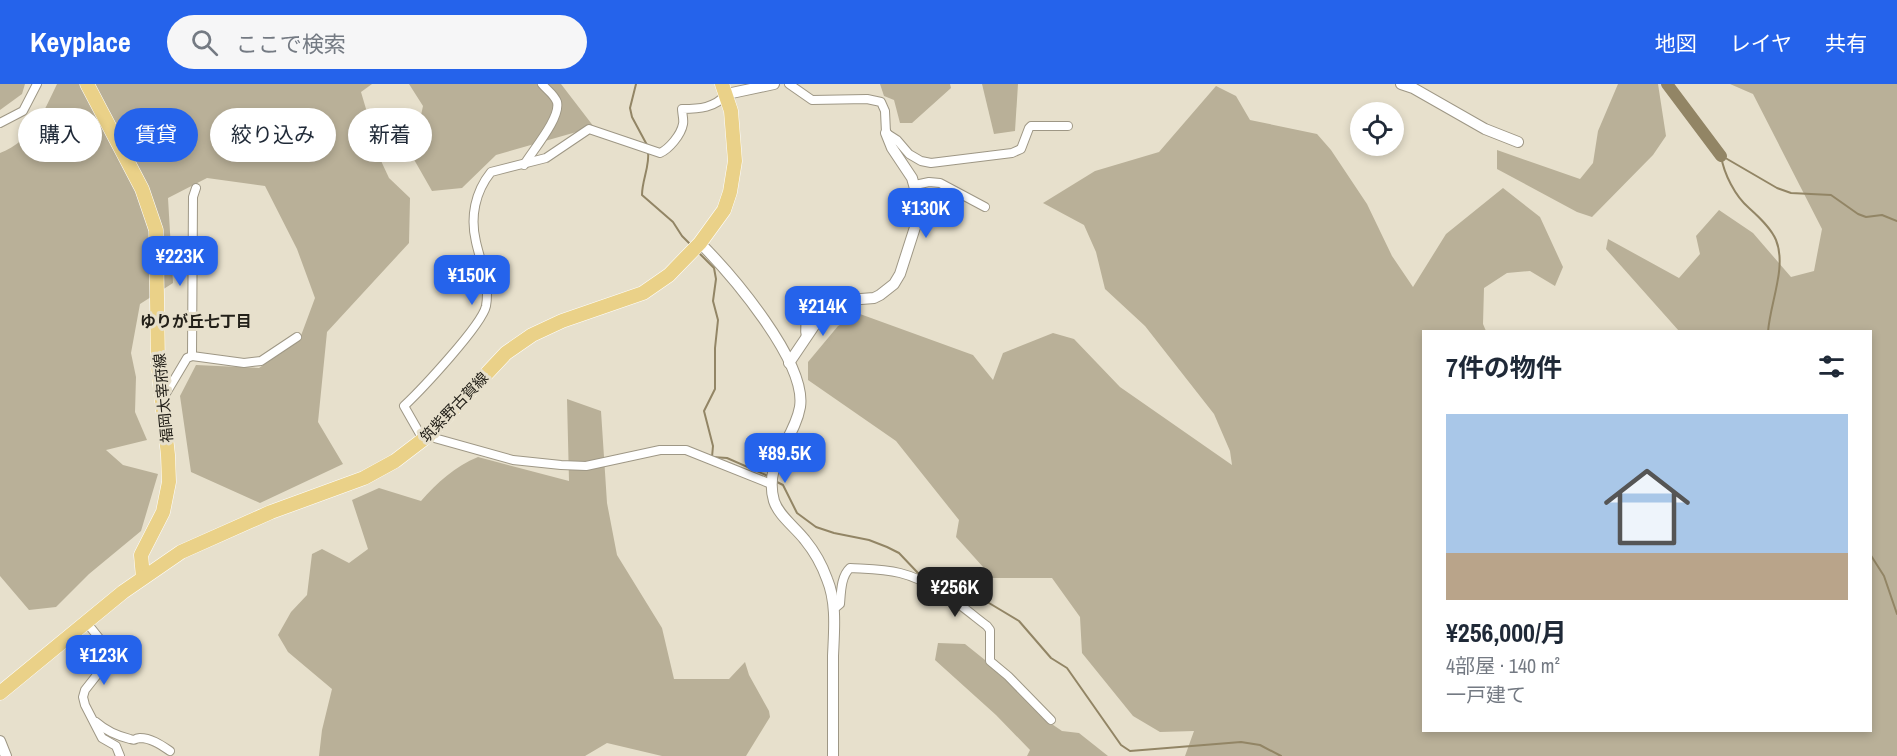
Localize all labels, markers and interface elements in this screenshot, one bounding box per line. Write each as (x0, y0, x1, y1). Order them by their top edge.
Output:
search box (167, 15, 587, 69)
text: Keyplace (30, 23, 131, 61)
icon: search (188, 26, 221, 59)
text: ここで検索 (236, 29, 346, 59)
text: 地図 (1655, 29, 1697, 58)
text: レイヤ (1730, 29, 1792, 58)
text: 共有 (1825, 29, 1867, 58)
map controls (1350, 102, 1404, 156)
button: locate (1350, 102, 1404, 156)
chip: 購入 (18, 108, 102, 162)
chip: 賃貸 (114, 108, 198, 162)
chip: 絞り込み (210, 108, 336, 162)
chip: 新着 (348, 108, 432, 162)
pin: ¥130K (884, 188, 968, 239)
text: ¥130K (902, 194, 950, 221)
pin: ¥223K (138, 236, 222, 287)
text: ¥223K (156, 242, 204, 269)
pin: ¥150K (430, 255, 514, 306)
text: ¥150K (448, 261, 496, 288)
pin: ¥214K (781, 286, 865, 337)
text: ¥214K (799, 292, 847, 319)
district label: ゆりが丘七丁目 (140, 310, 252, 332)
text: 7件の物件 (1446, 350, 1562, 385)
icon: filters (1815, 350, 1848, 383)
street label: 福岡太宰府線 (149, 352, 177, 444)
street label: 筑紫野古賀線 (415, 367, 493, 447)
pin: ¥89.5K (736, 433, 834, 484)
text: ¥89.5K (759, 439, 811, 466)
icon: home (1593, 453, 1701, 561)
pin: ¥256K (913, 567, 997, 618)
text: ¥256K (931, 573, 979, 600)
text: ¥256,000/月 (1446, 615, 1567, 650)
pin: ¥123K (62, 635, 146, 686)
text: ¥123K (80, 641, 128, 668)
text: 4部屋 · 140 m² (1446, 652, 1560, 679)
text: 一戸建て (1446, 681, 1526, 708)

